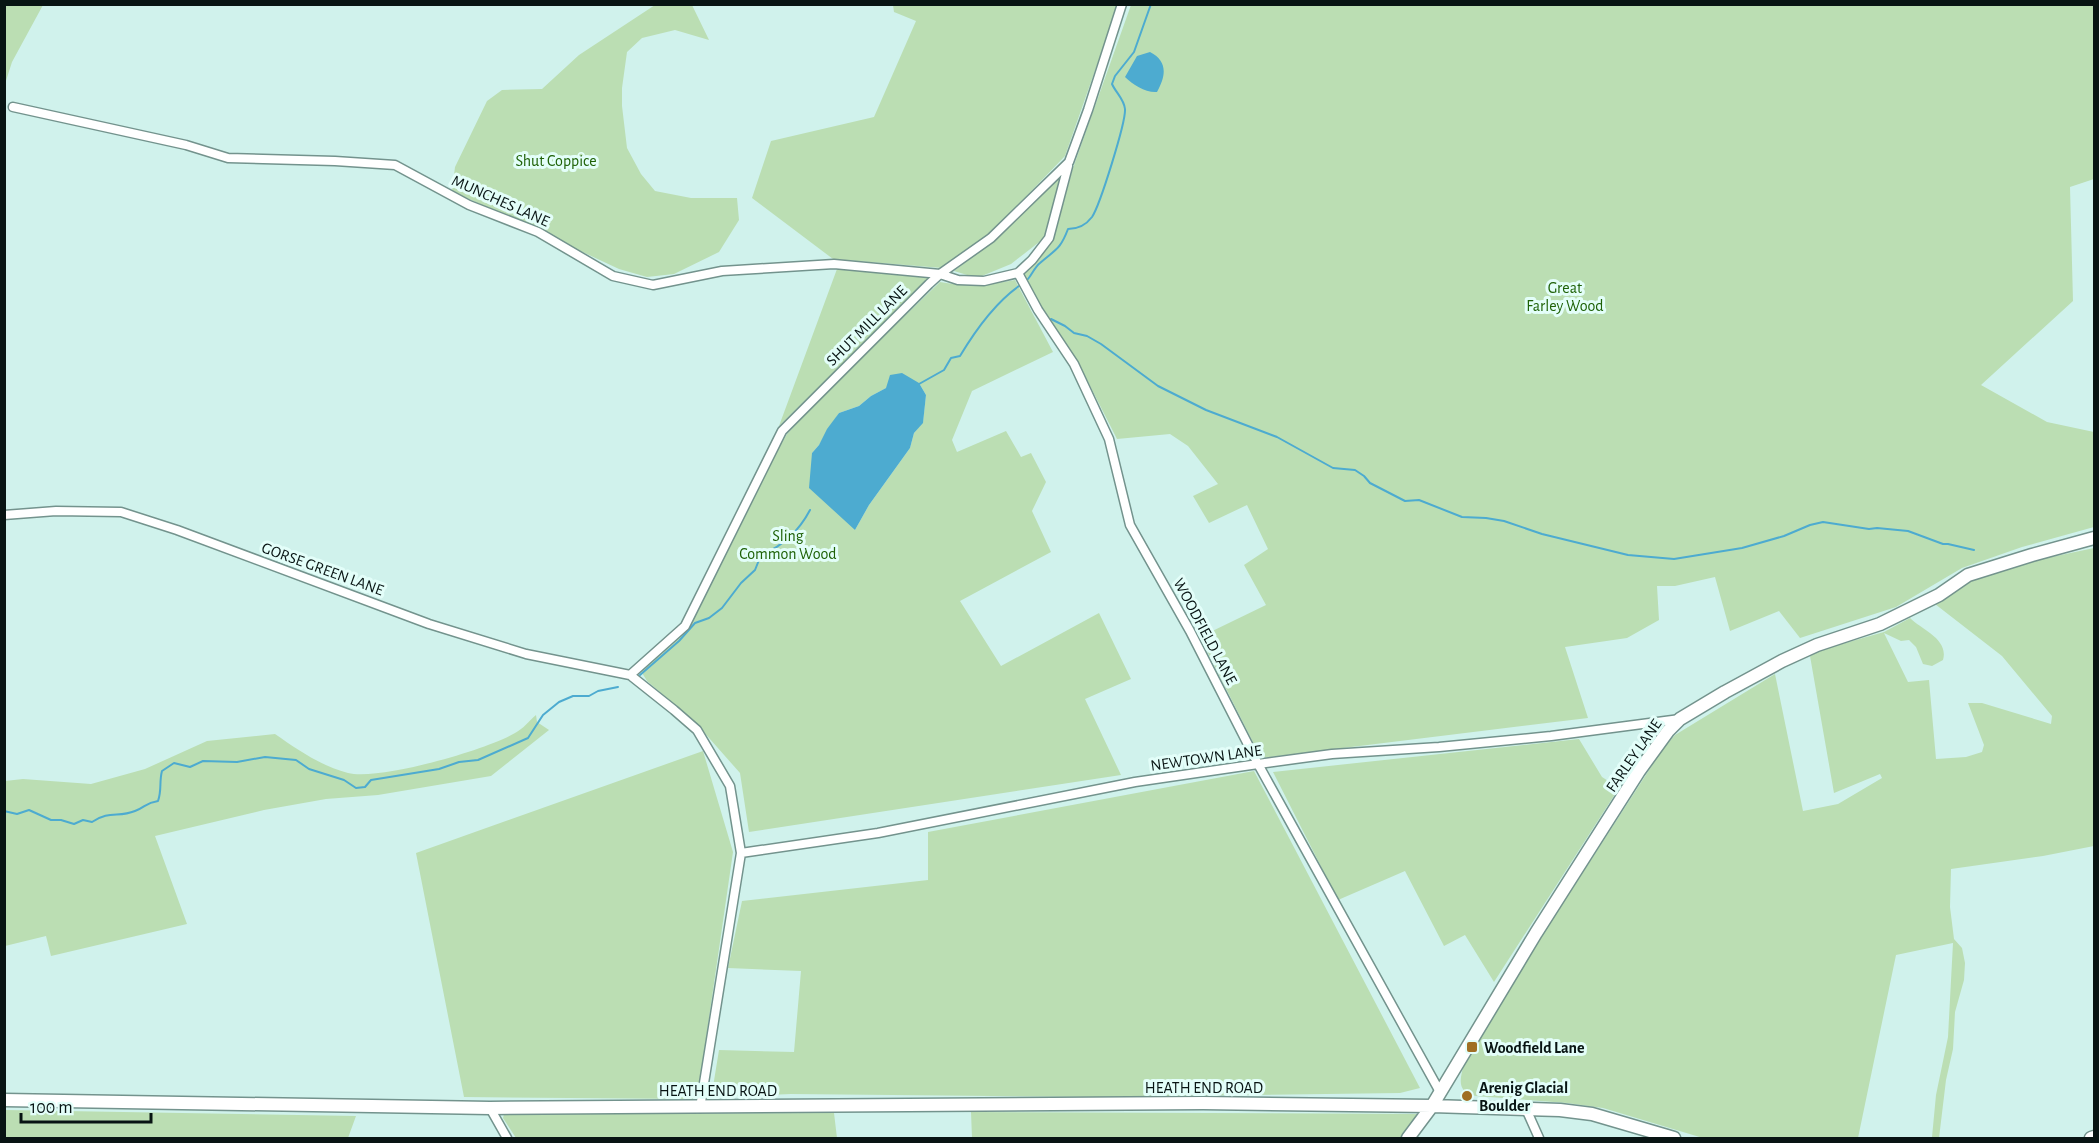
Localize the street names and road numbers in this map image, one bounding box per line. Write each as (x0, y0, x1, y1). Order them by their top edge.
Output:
street label: MUNCHES LANE (449, 172, 552, 230)
street label: SHUT MILL LANE (823, 282, 910, 369)
street label: GORSE GREEN LANE (260, 539, 386, 599)
street label: WOODFIELD LANE (1170, 576, 1240, 687)
street label: FARLEY LANE (1603, 716, 1665, 795)
street label: NEWTOWN LANE (1149, 742, 1263, 774)
street label: HEATH END ROAD (1145, 1080, 1263, 1096)
street label: HEATH END ROAD (659, 1083, 777, 1099)

